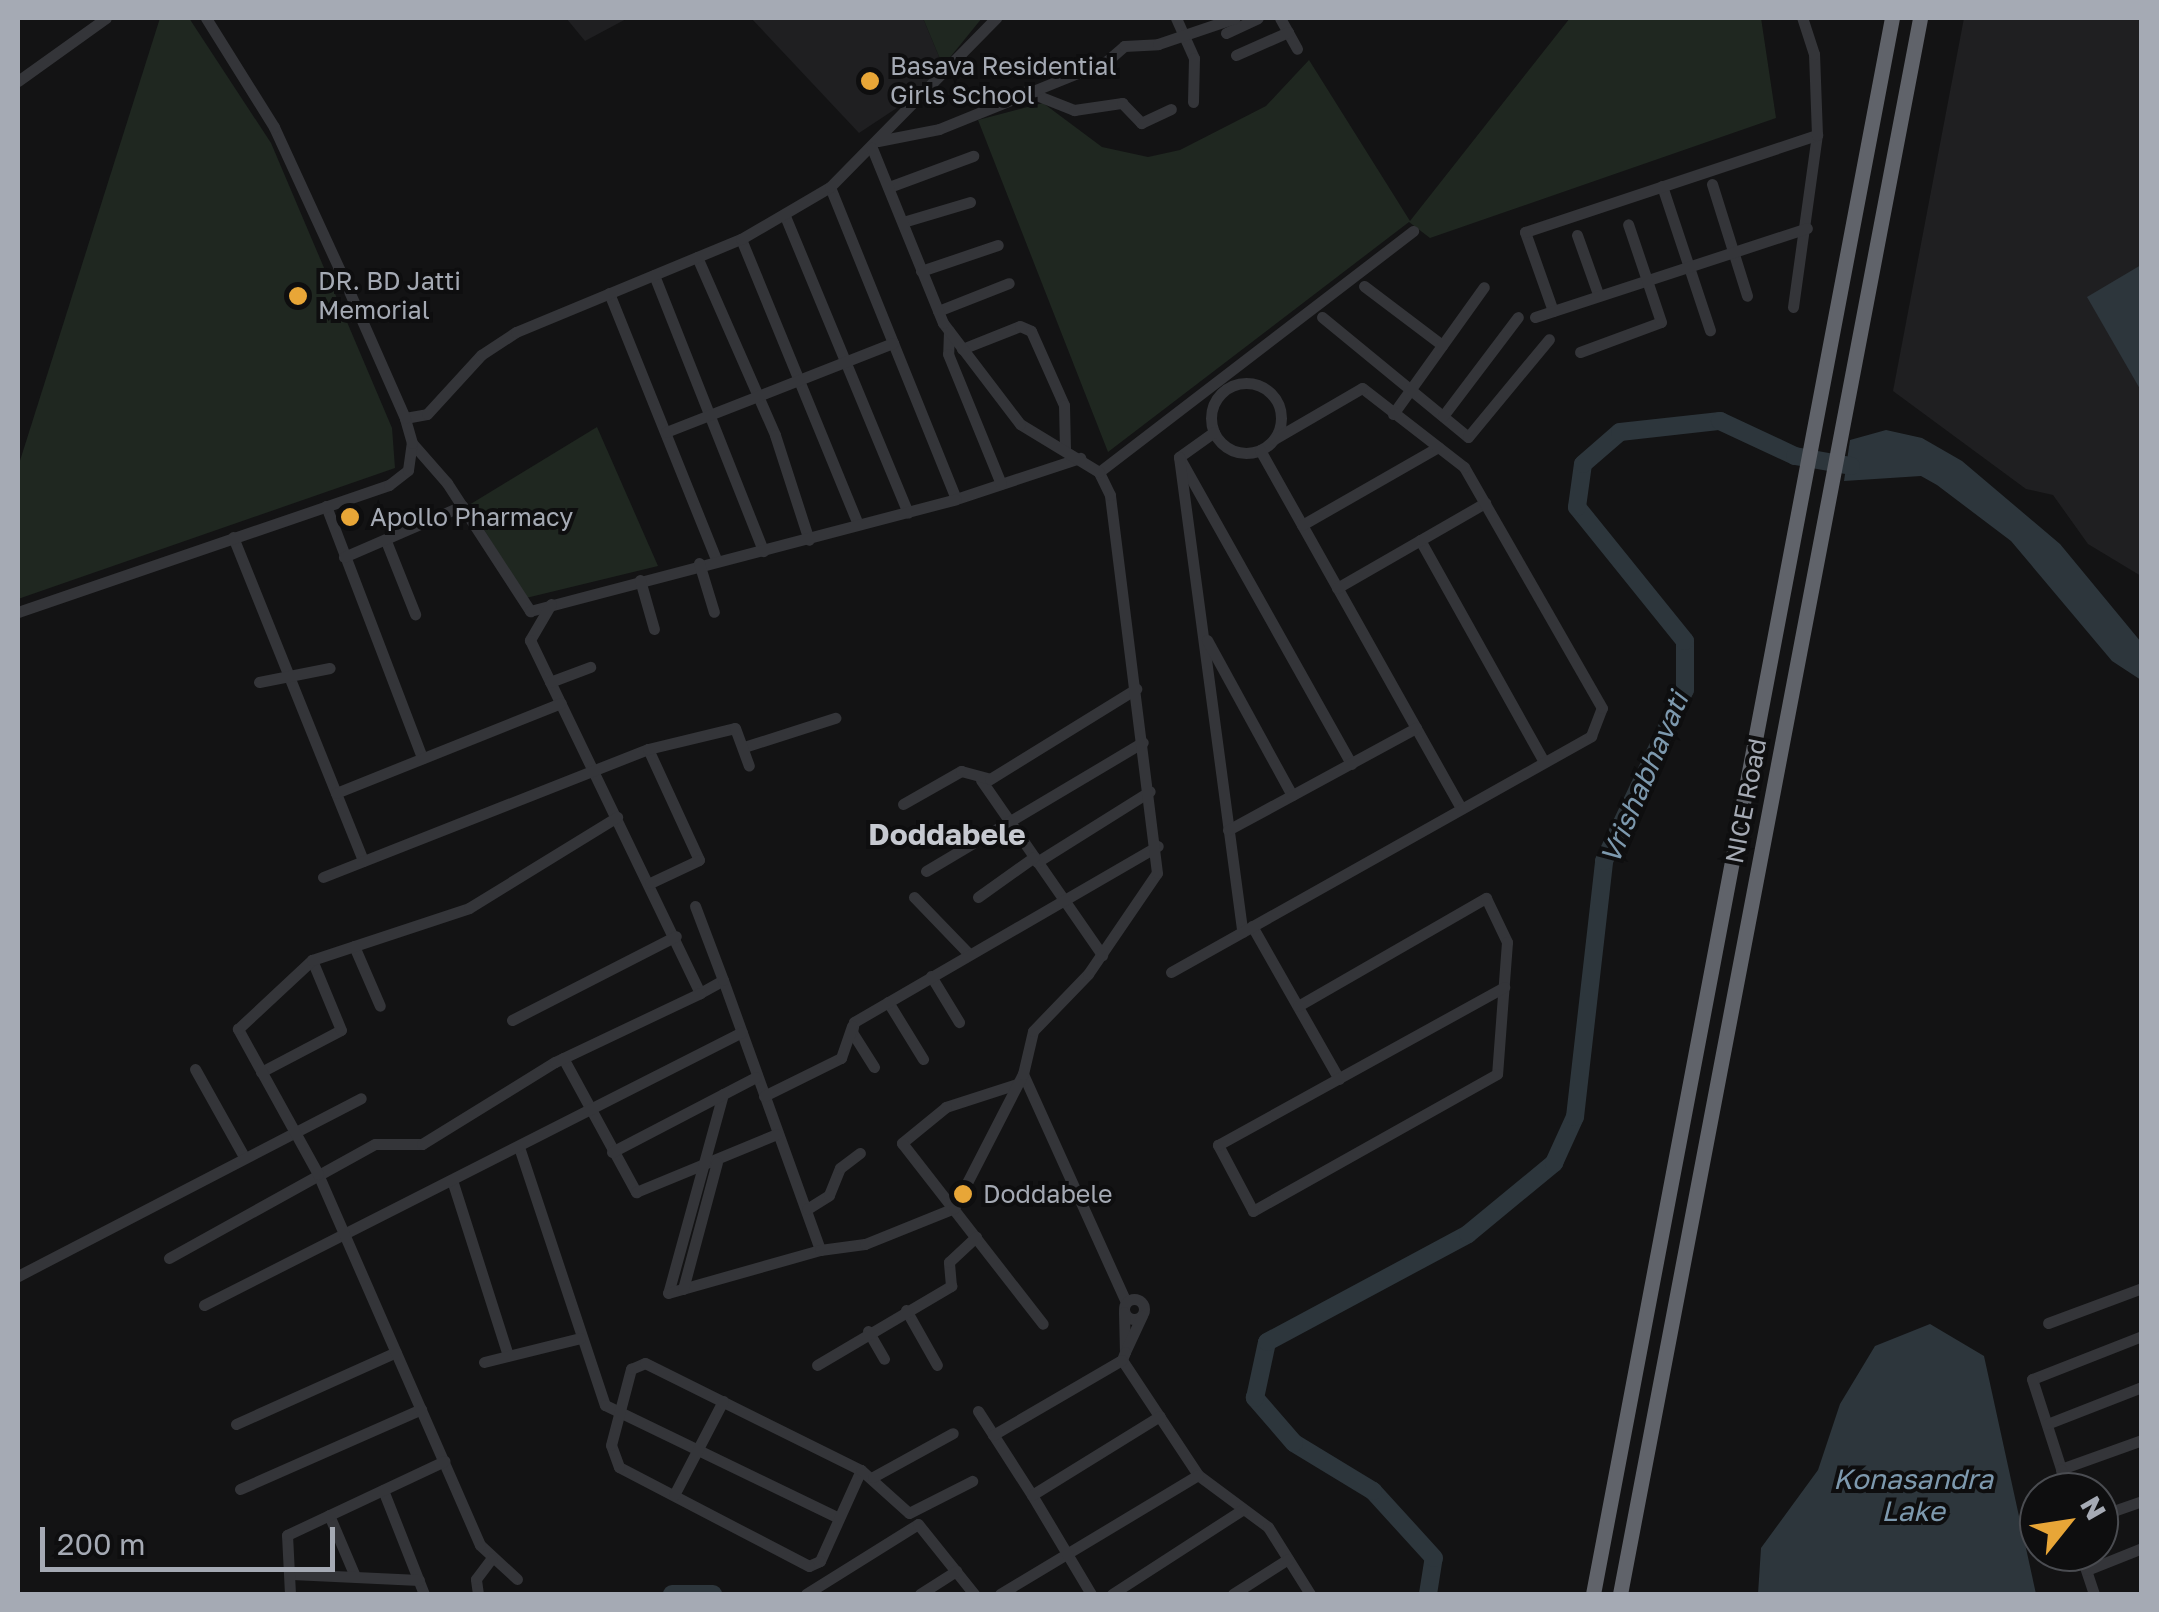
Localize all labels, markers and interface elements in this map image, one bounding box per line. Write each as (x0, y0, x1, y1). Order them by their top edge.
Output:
place label: Basava Residential Girls School (890, 52, 1116, 111)
marker: Basava Residential Girls School (859, 70, 881, 92)
place label: DR. BD Jatti Memorial (318, 267, 461, 326)
marker: DR. BD Jatti Memorial (287, 285, 309, 307)
place label: Apollo Pharmacy (370, 502, 573, 532)
marker: Apollo Pharmacy (339, 506, 361, 528)
water label: Vrishabhavati (1593, 687, 1695, 869)
street label: NICE Road (1719, 736, 1773, 866)
district label: Doddabele (868, 816, 1026, 852)
place label: Doddabele (983, 1179, 1112, 1209)
marker: Doddabele (952, 1183, 974, 1205)
water label: Konasandra Lake (1833, 1462, 1993, 1528)
north arrow (2019, 1472, 2119, 1572)
text: N (2074, 1490, 2113, 1525)
scale bar (45, 1507, 340, 1569)
text: 200 m (57, 1526, 146, 1562)

